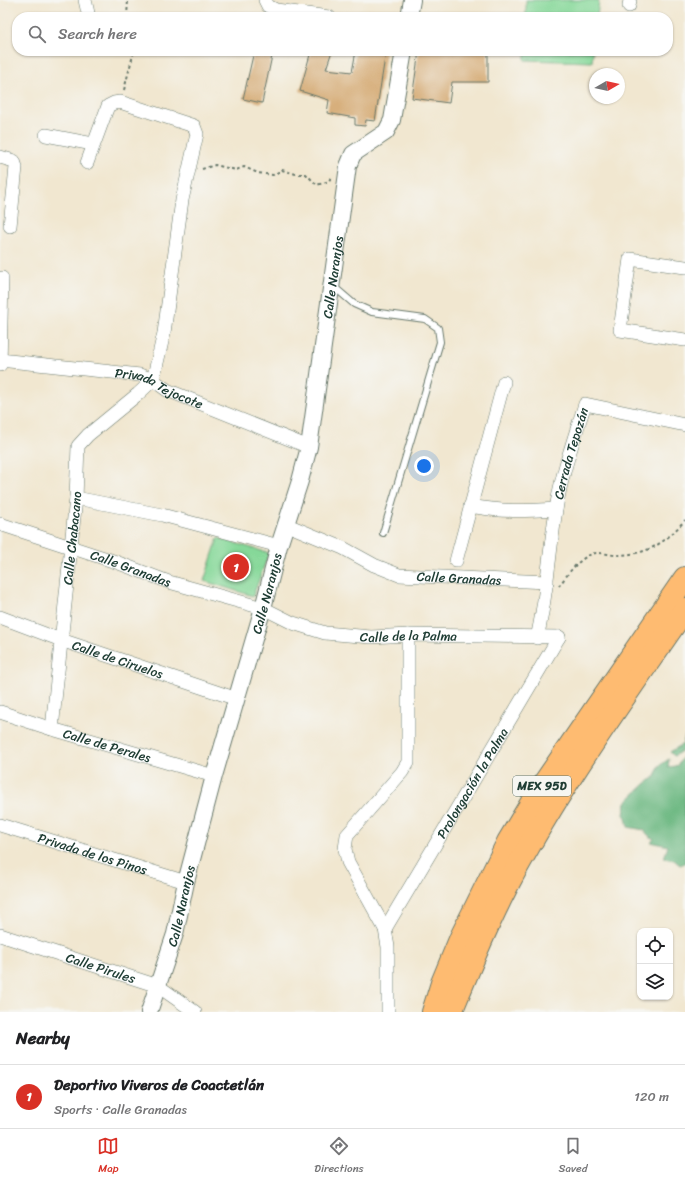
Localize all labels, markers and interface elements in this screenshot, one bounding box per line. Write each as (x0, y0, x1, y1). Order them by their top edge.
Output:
search box (12, 12, 673, 56)
text: Search here (58, 21, 137, 47)
icon: search (26, 23, 48, 45)
north arrow (589, 68, 625, 104)
street label: Calle Naranjos (315, 234, 350, 320)
street label: Privada Tejocote (114, 361, 207, 415)
street label: Cerrada Tepozán (546, 404, 595, 501)
your location (414, 456, 434, 476)
street label: Calle Chabacano (56, 490, 88, 586)
street label: Calle Granadas (87, 543, 175, 594)
street label: Calle Naranjos (245, 550, 288, 637)
pin: 1 (223, 552, 249, 582)
street label: Calle Granadas (416, 564, 502, 591)
street label: Calle de la Palma (359, 623, 458, 649)
street label: Calle de Ciruelos (69, 633, 167, 685)
street label: Calle de Perales (60, 721, 154, 769)
street label: Prolongación la Palma (430, 723, 514, 843)
road number: MEX 95D (513, 776, 571, 796)
street label: Privada de los Pinos (35, 826, 150, 881)
street label: Calle Naranjos (160, 862, 202, 950)
map controls (637, 928, 673, 1000)
button: locate (637, 928, 673, 964)
street label: Calle Pirules (63, 946, 139, 990)
button: layers (637, 964, 673, 1000)
text: Nearby (16, 1023, 70, 1053)
text: Deportivo Viveros de Coactetlán (54, 1072, 264, 1098)
text: 1 (26, 1085, 32, 1108)
text: 120 m (634, 1085, 669, 1108)
text: Sports · Calle Granadas (54, 1098, 187, 1121)
tab: Map (97, 1135, 119, 1178)
tab: Directions (314, 1135, 364, 1178)
tab: Saved (559, 1135, 588, 1178)

